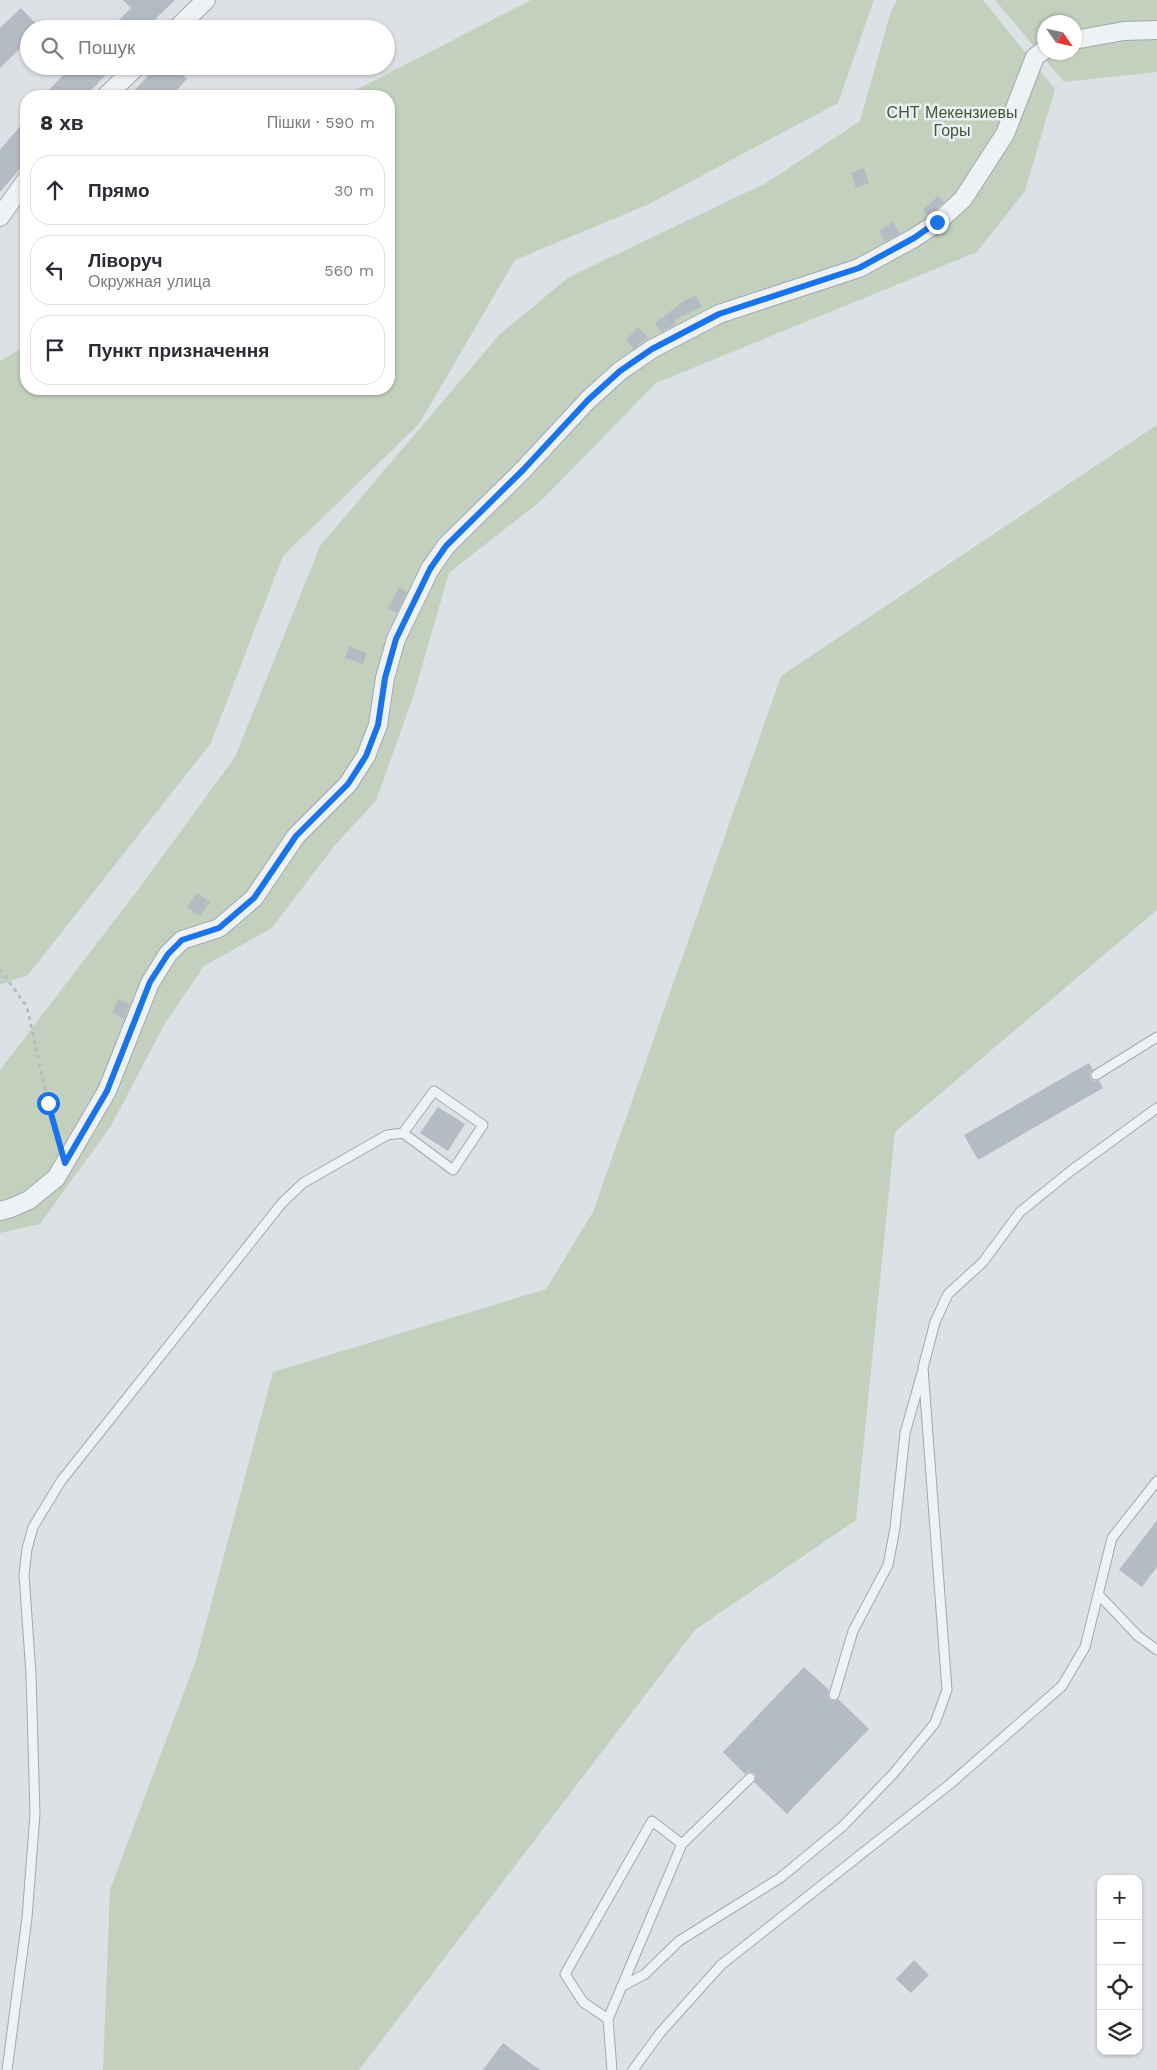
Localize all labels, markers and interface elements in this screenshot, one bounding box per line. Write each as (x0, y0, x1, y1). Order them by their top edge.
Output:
north arrow (1037, 15, 1082, 60)
search box (20, 20, 395, 75)
icon: search (38, 34, 66, 62)
text: Пошук (78, 36, 135, 59)
park label: СНТ Мекензиевы Горы (887, 103, 1017, 140)
text: 8 хв (40, 110, 84, 135)
text: Пішки · 590 m (267, 113, 375, 132)
icon: ahead (41, 176, 69, 204)
text: Прямо (88, 179, 150, 202)
text: 30 m (334, 181, 374, 200)
route end (926, 211, 949, 234)
text: Ліворуч (88, 249, 163, 272)
icon: left (41, 256, 69, 284)
text: 560 m (324, 261, 374, 280)
text: Окружная улица (88, 272, 211, 291)
icon: arrive (41, 336, 69, 364)
text: Пункт призначення (88, 339, 269, 362)
route start (37, 1092, 60, 1115)
map controls (1097, 1875, 1142, 2055)
button: + (1097, 1875, 1142, 1920)
button: − (1097, 1920, 1142, 1965)
button: locate (1097, 1965, 1142, 2010)
button: layers (1097, 2010, 1142, 2055)

